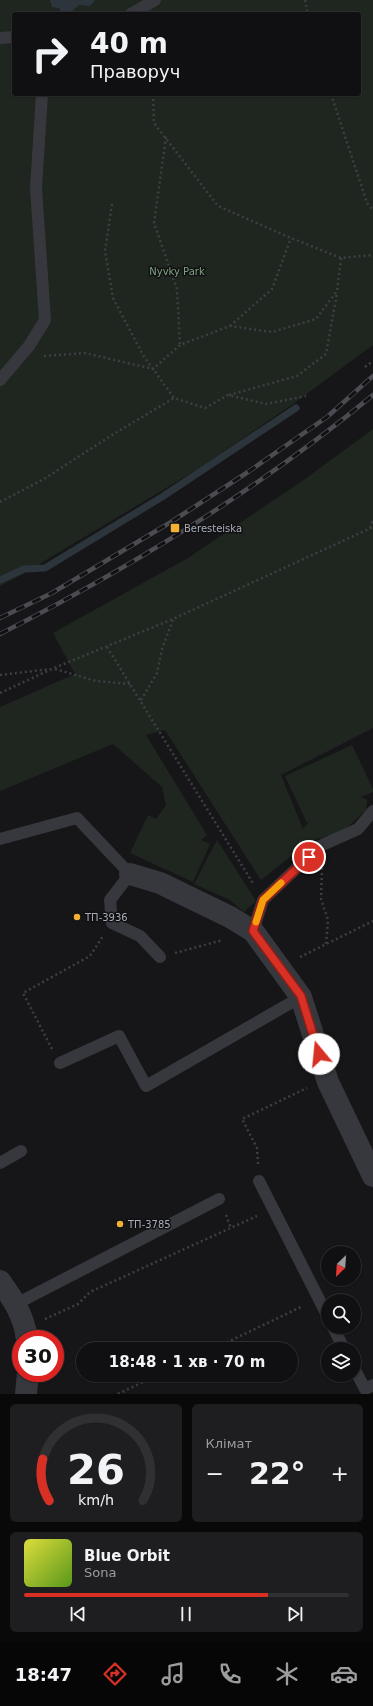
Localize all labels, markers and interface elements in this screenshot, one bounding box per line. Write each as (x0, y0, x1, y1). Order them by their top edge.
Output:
text: 40 m (90, 27, 168, 60)
icon: right (24, 28, 76, 80)
text: Праворуч (90, 61, 180, 82)
park label: Nyvky Park (149, 266, 205, 277)
marker: Beresteiska (169, 522, 181, 534)
place label: Beresteiska (184, 523, 242, 534)
pin (292, 840, 326, 874)
icon: arrive (298, 846, 320, 868)
marker: ТП-3936 (72, 912, 82, 922)
place label: ТП-3936 (84, 912, 128, 923)
position arrow (298, 1033, 340, 1075)
marker: ТП-3785 (115, 1219, 125, 1229)
place label: ТП-3785 (127, 1219, 171, 1230)
north arrow (321, 1246, 361, 1286)
map controls (321, 1246, 361, 1382)
button: search (321, 1294, 361, 1334)
speed limit sign: 30 (12, 1330, 64, 1382)
button: layers (321, 1342, 361, 1382)
text: 18:48 · 1 хв · 70 m (109, 1353, 265, 1371)
text: Клімат (206, 1436, 252, 1451)
text: 26 (67, 1445, 125, 1494)
text: 22° (249, 1456, 306, 1491)
text: − (206, 1461, 224, 1486)
text: + (331, 1461, 349, 1486)
text: km/h (78, 1492, 114, 1508)
text: Blue Orbit (84, 1547, 170, 1565)
text: Sona (84, 1565, 116, 1580)
icon: previous (67, 1603, 89, 1625)
icon: pause (175, 1603, 197, 1625)
icon: next (284, 1603, 306, 1625)
icon: directions (101, 1660, 129, 1688)
icon: music (159, 1660, 187, 1688)
icon: phone (216, 1660, 244, 1688)
icon: climate (273, 1660, 301, 1688)
icon: car (330, 1660, 358, 1688)
text: 18:47 (15, 1664, 72, 1685)

